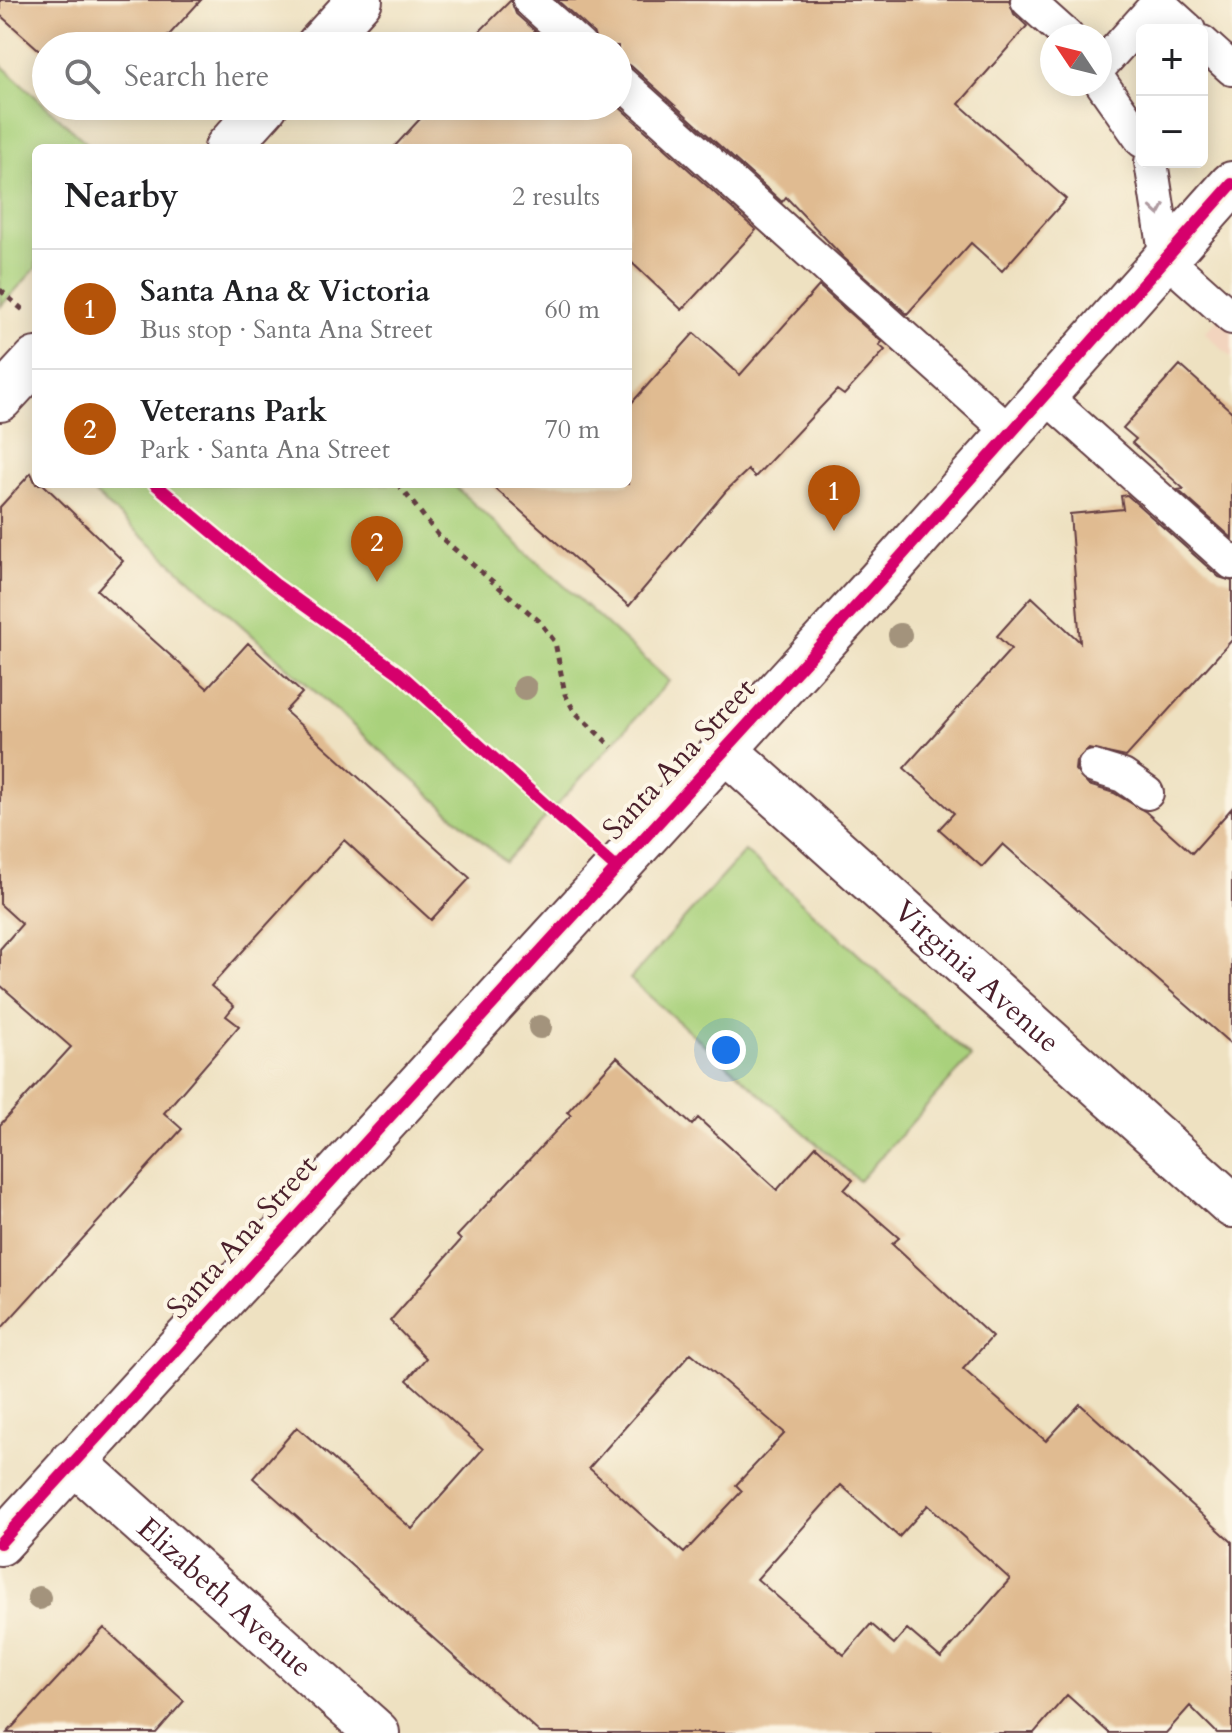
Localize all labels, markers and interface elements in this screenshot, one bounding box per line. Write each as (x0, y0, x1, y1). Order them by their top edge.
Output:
north arrow (1040, 24, 1112, 96)
map controls (1136, 24, 1208, 168)
button: + (1136, 24, 1208, 96)
search box (32, 32, 632, 120)
icon: search (60, 54, 104, 98)
text: Search here (124, 56, 269, 97)
button: − (1136, 96, 1208, 168)
text: Nearby (64, 173, 179, 219)
text: 2 results (512, 179, 600, 214)
one-way arrow (1149, 203, 1166, 217)
text: Santa Ana & Victoria (140, 271, 430, 312)
text: 1 (83, 292, 97, 327)
text: 60 m (544, 292, 600, 327)
text: Bus stop · Santa Ana Street (140, 312, 433, 347)
text: Veterans Park (140, 391, 327, 432)
text: 2 (83, 412, 97, 447)
text: 70 m (544, 412, 600, 447)
text: Park · Santa Ana Street (140, 432, 390, 467)
pin: 1 (808, 465, 860, 531)
pin: 2 (351, 516, 403, 582)
street label: Santa Ana Street (593, 669, 765, 849)
street label: Virginia Avenue (885, 891, 1069, 1062)
your location (706, 1030, 746, 1070)
street label: Santa Ana Street (157, 1146, 327, 1328)
street label: Elizabeth Avenue (129, 1508, 321, 1686)

